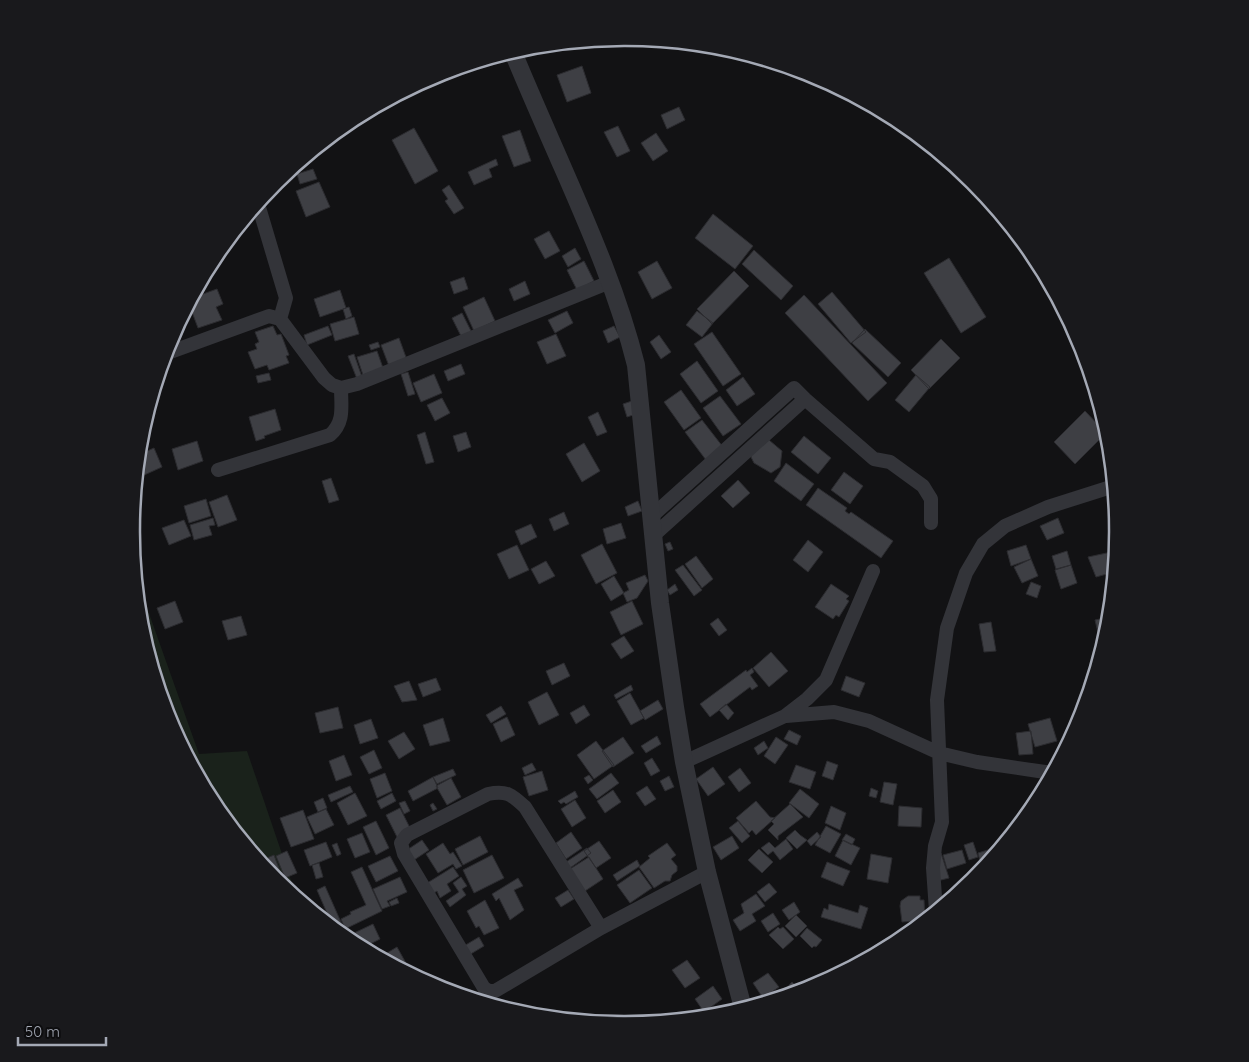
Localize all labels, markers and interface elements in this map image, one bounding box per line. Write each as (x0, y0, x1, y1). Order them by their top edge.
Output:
scale bar (18, 1014, 105, 1046)
text: 50 m (25, 1022, 60, 1041)

